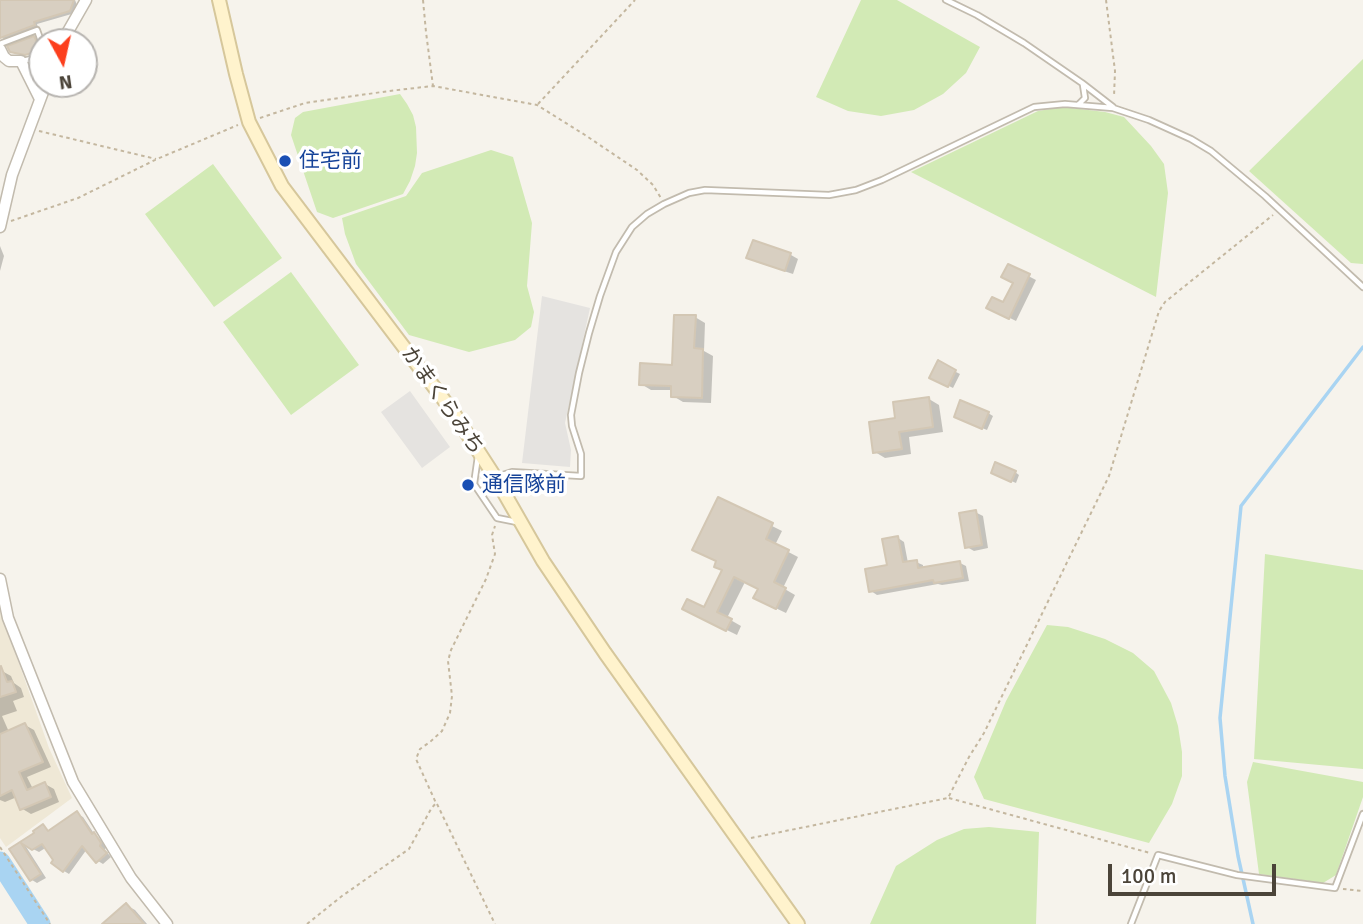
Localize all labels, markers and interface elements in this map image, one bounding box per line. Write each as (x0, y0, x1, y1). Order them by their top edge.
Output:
north arrow (28, 28, 98, 98)
text: N (57, 69, 74, 95)
place label: 住宅前 (299, 148, 362, 174)
marker: 住宅前 (277, 153, 293, 169)
street label: かまくらみち (396, 342, 488, 460)
place label: 通信隊前 (482, 472, 566, 498)
marker: 通信隊前 (460, 477, 476, 493)
scale bar (1111, 850, 1279, 894)
text: 100 m (1121, 863, 1176, 889)

